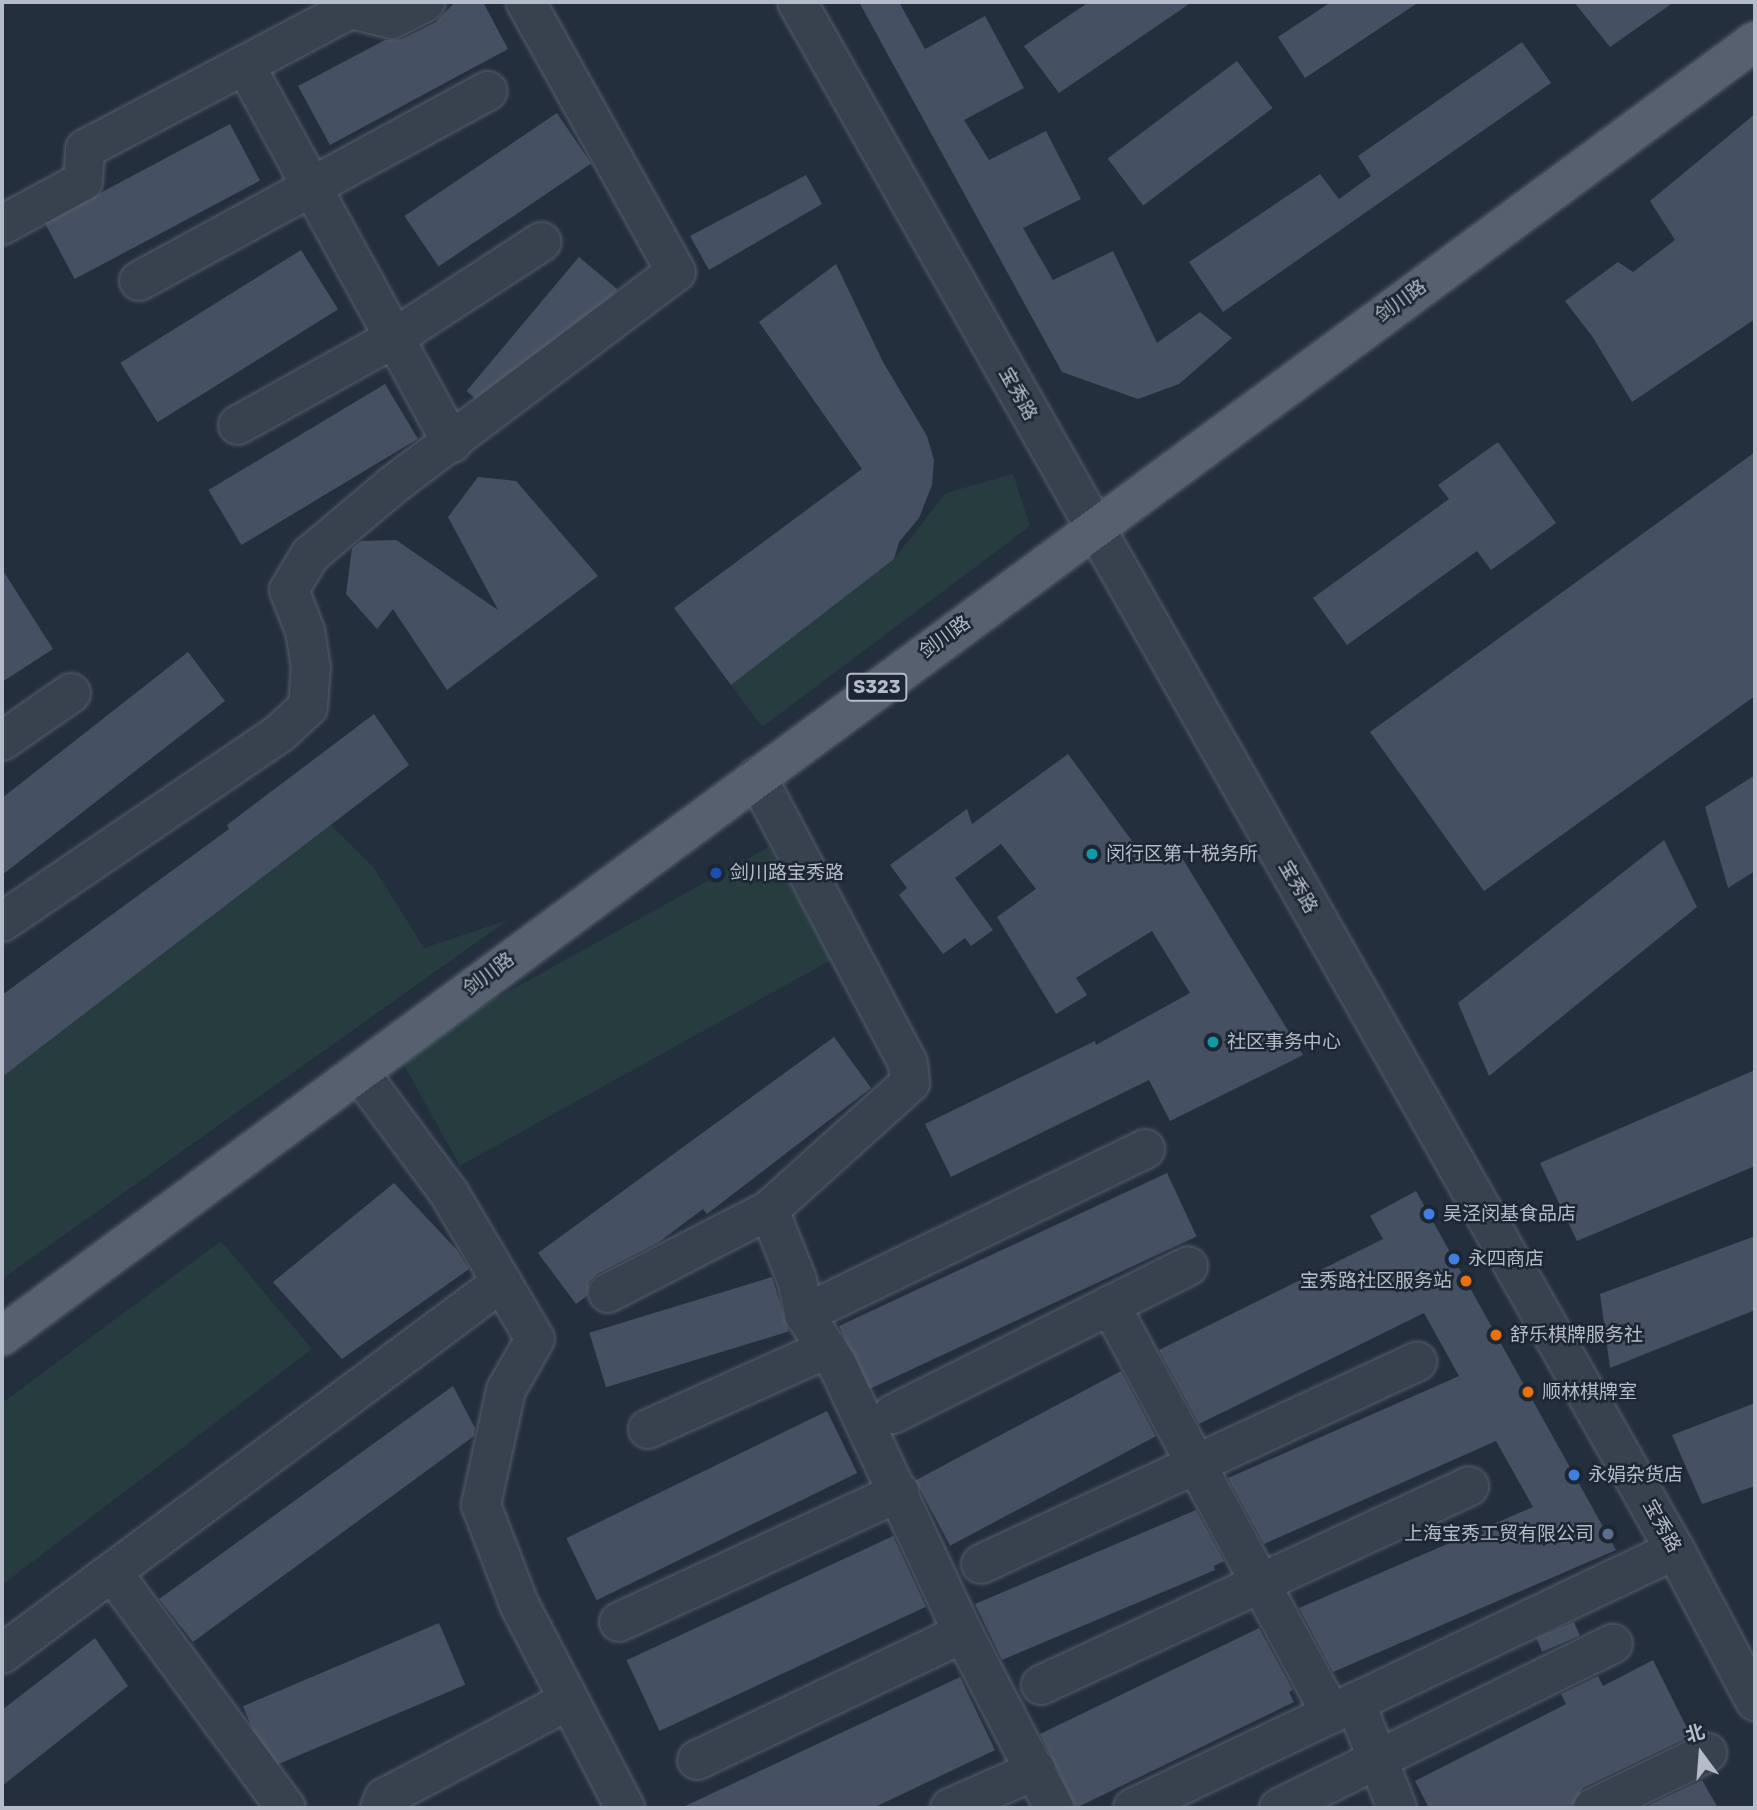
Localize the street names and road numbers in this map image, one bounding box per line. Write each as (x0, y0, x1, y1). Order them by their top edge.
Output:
street label: 剑川路 (1371, 275, 1431, 327)
street label: 宝秀路 (994, 364, 1042, 424)
street label: 剑川路 (915, 611, 975, 663)
road number: S323 (846, 672, 908, 702)
street label: 宝秀路 (1274, 857, 1322, 917)
street label: 剑川路 (459, 948, 519, 1000)
street label: 宝秀路 (1638, 1496, 1686, 1556)

